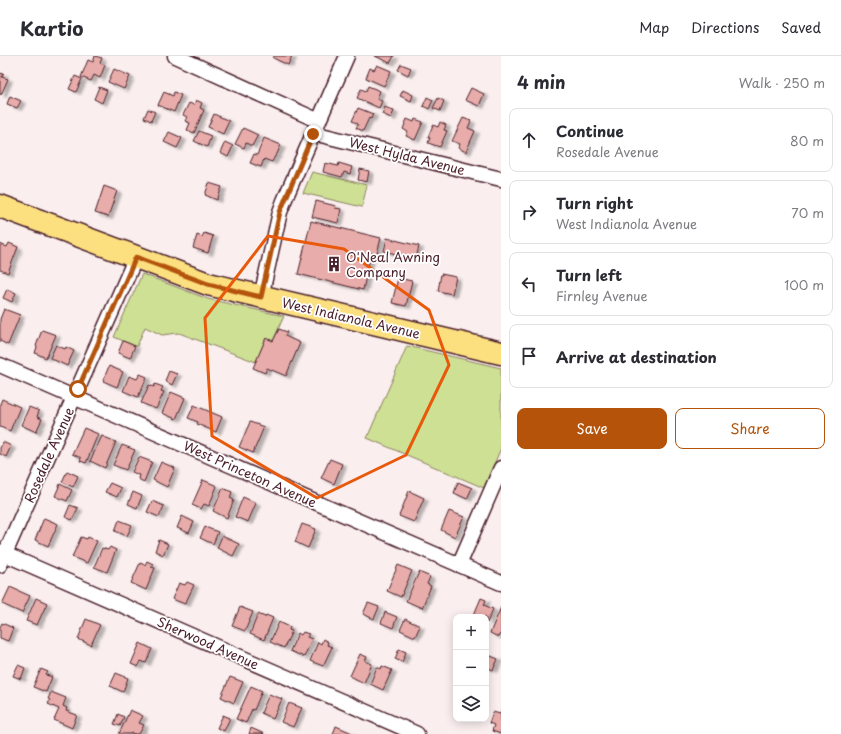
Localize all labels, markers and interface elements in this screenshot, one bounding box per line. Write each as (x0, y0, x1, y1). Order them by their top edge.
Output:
text: Kartio (20, 14, 83, 42)
text: Map (639, 17, 669, 38)
text: Directions (691, 17, 759, 38)
text: Saved (781, 17, 821, 38)
text: 4 min (517, 69, 565, 95)
text: Walk · 250 m (739, 73, 825, 92)
text: Continue (556, 119, 624, 142)
route end (304, 125, 322, 143)
icon: ahead (518, 129, 540, 151)
text: 80 m (790, 131, 824, 150)
street label: West Hylda Avenue (347, 132, 467, 179)
text: Rosedale Avenue (556, 142, 659, 161)
text: Turn right (556, 191, 633, 214)
icon: right (518, 201, 540, 223)
text: 70 m (791, 203, 824, 222)
text: West Indianola Avenue (556, 214, 697, 233)
place label: O'Neal Awning Company (346, 247, 440, 281)
building icon: O'Neal Awning Company (325, 255, 343, 273)
text: Turn left (556, 263, 622, 286)
icon: left (518, 273, 540, 295)
text: 100 m (784, 275, 824, 294)
text: Firnley Avenue (556, 286, 648, 305)
street label: West Indianola Avenue (280, 292, 422, 343)
icon: arrive (518, 345, 540, 367)
text: Arrive at destination (556, 345, 717, 368)
route start (69, 380, 87, 398)
street label: Rosedale Avenue (19, 404, 78, 506)
button: Save (517, 408, 667, 449)
button: Share (675, 408, 825, 449)
street label: West Princeton Avenue (181, 436, 320, 511)
street label: Sherwood Avenue (154, 612, 262, 673)
map controls (453, 614, 489, 722)
button: + (453, 614, 489, 650)
button: − (453, 650, 489, 686)
button: layers (453, 686, 489, 722)

